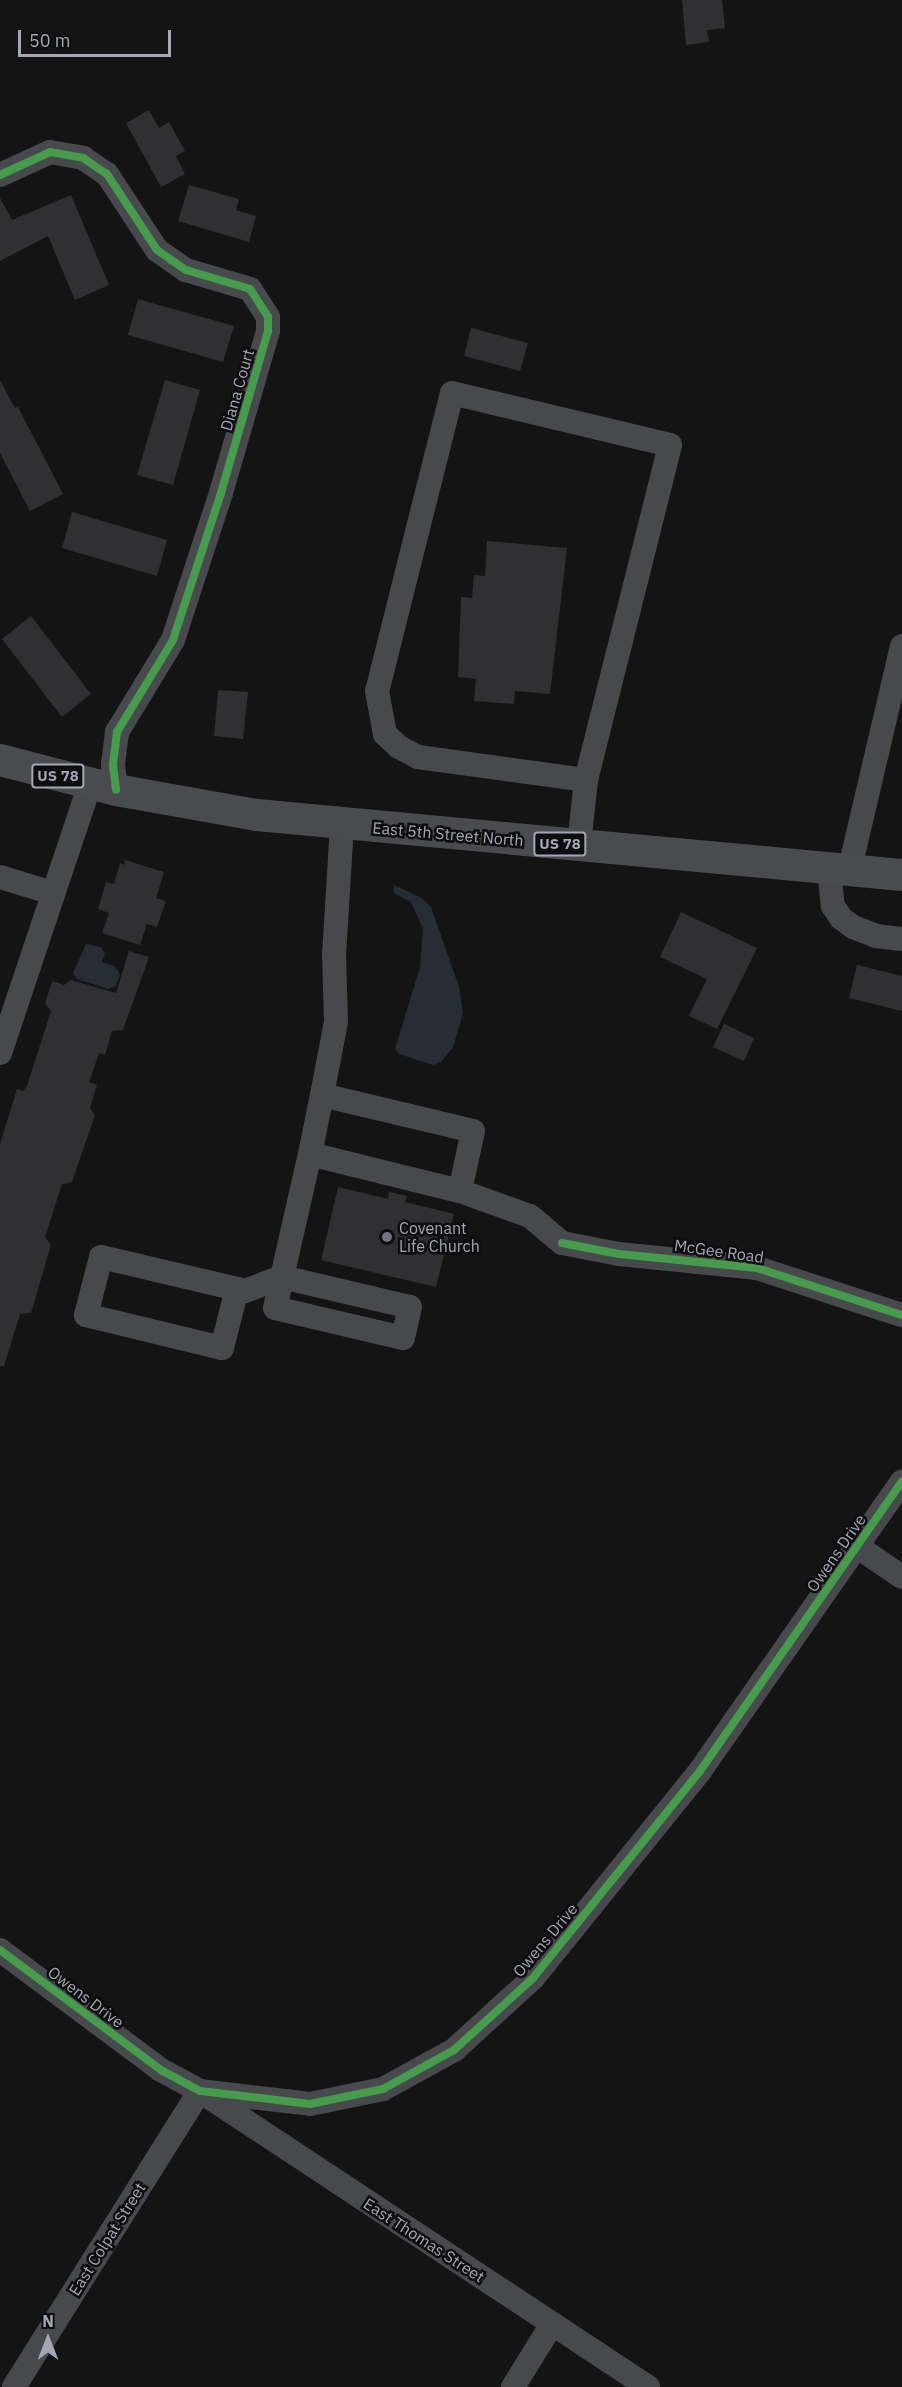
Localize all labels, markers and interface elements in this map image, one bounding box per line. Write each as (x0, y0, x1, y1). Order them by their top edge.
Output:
scale bar (21, 18, 174, 56)
text: 50 m (29, 29, 71, 52)
street label: Diana Court (216, 347, 258, 433)
road number: US 78 (31, 764, 85, 788)
street label: East 5th Street North (372, 818, 524, 850)
road number: US 78 (533, 832, 587, 856)
place label: Covenant Life Church (399, 1218, 480, 1256)
marker: Covenant Life Church (380, 1230, 394, 1244)
street label: McGee Road (673, 1235, 765, 1267)
street label: Owens Drive (802, 1511, 870, 1595)
street label: Owens Drive (509, 1899, 581, 1981)
street label: Owens Drive (44, 1962, 128, 2032)
street label: East Colpat Street (65, 2179, 149, 2299)
street label: East Thomas Street (360, 2194, 488, 2286)
north arrow (18, 2309, 78, 2369)
text: N (42, 2311, 54, 2331)

